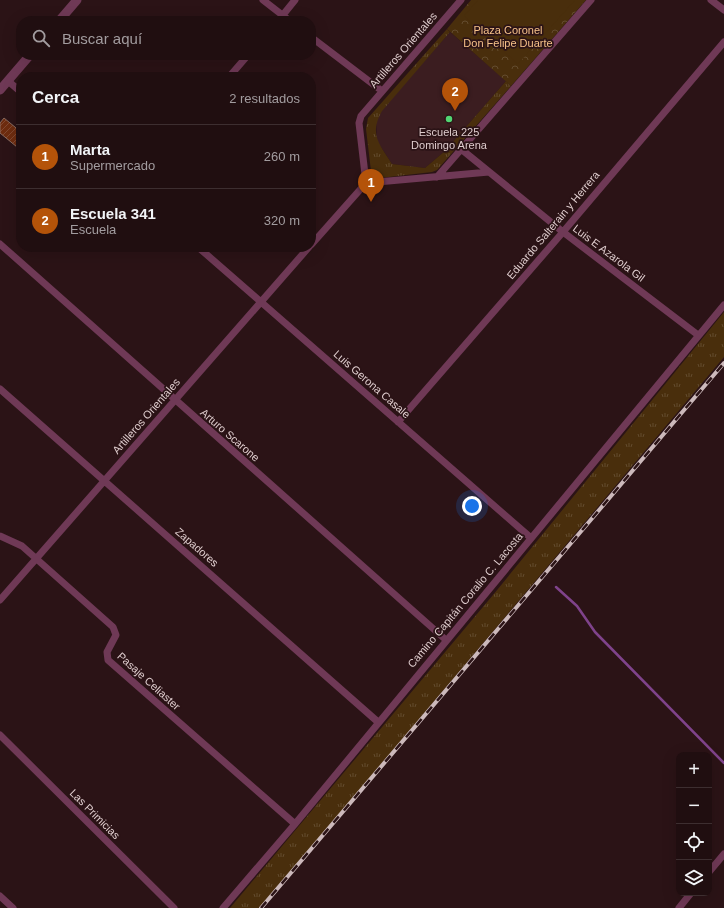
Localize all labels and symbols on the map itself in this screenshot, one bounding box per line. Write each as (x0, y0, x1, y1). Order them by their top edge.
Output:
street label: Artilleros Orientales (367, 9, 439, 90)
park label: Plaza Coronel Don Felipe Duarte (463, 24, 553, 49)
pin: 2 (442, 78, 468, 111)
marker: Escuela 225 Domingo Arena (444, 114, 454, 124)
place label: Escuela 225 Domingo Arena (411, 126, 488, 151)
street label: Eduardo Salterain y Herrera (504, 168, 602, 281)
pin: 1 (358, 169, 384, 202)
street label: Luis E Azarola Gil (571, 222, 647, 284)
street label: Luis Gerona Casale (331, 348, 413, 420)
street label: Artilleros Orientales (110, 375, 182, 456)
street label: Arturo Scarone (198, 406, 262, 464)
your location (462, 496, 482, 516)
street label: Zapadores (173, 525, 221, 569)
street label: Camino Capitán Coralio C. Lacosta (405, 529, 526, 670)
street label: Pasaje Celiaster (115, 650, 183, 712)
street label: Las Primicias (68, 787, 123, 842)

